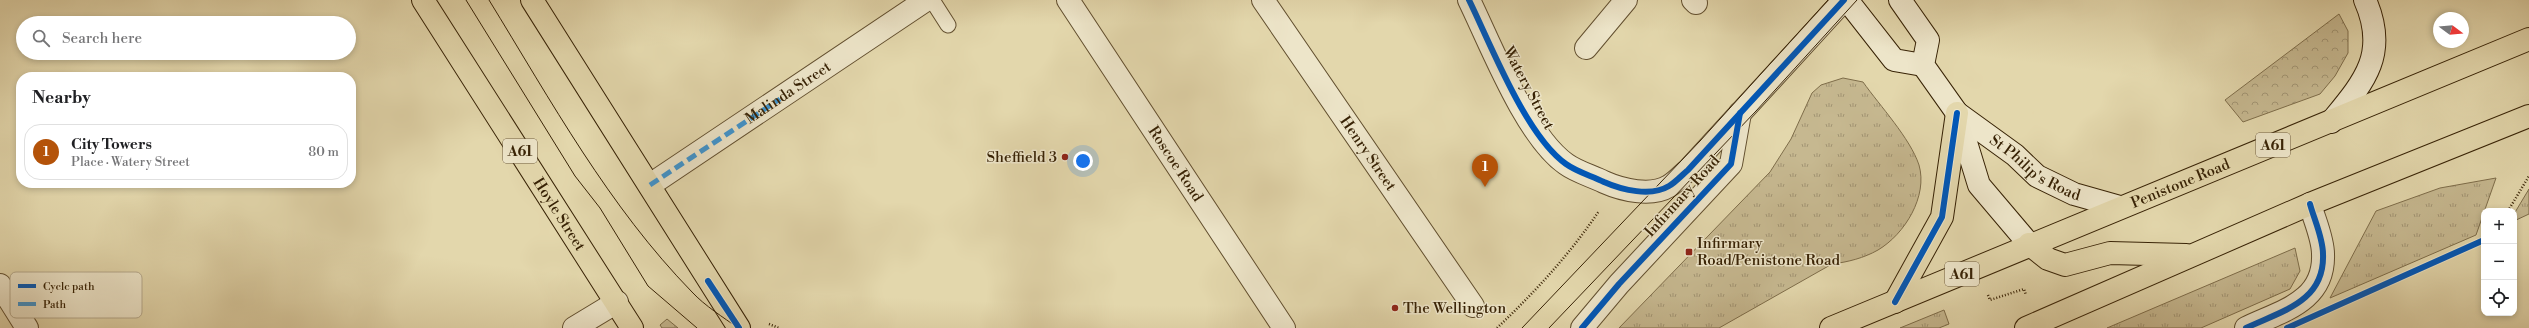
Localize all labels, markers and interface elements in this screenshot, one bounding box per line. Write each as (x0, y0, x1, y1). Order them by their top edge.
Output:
north arrow (2433, 12, 2469, 48)
search box (16, 16, 356, 60)
icon: search (30, 27, 52, 49)
text: Search here (62, 29, 142, 48)
street label: Watery Street (1498, 43, 1559, 134)
street label: Malinda Street (742, 57, 835, 129)
text: Nearby (32, 87, 91, 109)
street label: Henry Street (1335, 113, 1401, 195)
street label: Roscoe Road (1144, 123, 1207, 206)
street label: St Philip's Road (1986, 131, 2083, 205)
road number: A61 (2256, 133, 2290, 157)
text: City Towers (71, 135, 152, 154)
road number: A61 (503, 139, 537, 163)
text: 1 (43, 144, 49, 160)
text: 80 m (308, 144, 339, 160)
place label: Sheffield 3 (987, 148, 1057, 167)
your location (1073, 151, 1093, 171)
street label: Infirmary Road (1641, 151, 1724, 241)
marker: Sheffield 3 (1060, 152, 1070, 162)
text: Place · Watery Street (71, 154, 190, 170)
pin: 1 (1472, 154, 1498, 187)
street label: Penistone Road (2128, 155, 2233, 213)
street label: Hoyle Street (529, 174, 590, 255)
map controls (2481, 208, 2517, 316)
button: + (2481, 208, 2517, 244)
place label: Infirmary Road/Penistone Road (1697, 234, 1841, 270)
button: − (2481, 244, 2517, 280)
marker: Infirmary Road/Penistone Road (1684, 247, 1694, 257)
road number: A61 (1945, 262, 1979, 286)
legend (10, 272, 142, 318)
text: Cycle path (43, 280, 95, 294)
button: locate (2481, 280, 2517, 316)
text: Path (43, 298, 67, 312)
place label: The Wellington (1403, 299, 1506, 318)
marker: The Wellington (1390, 303, 1400, 313)

